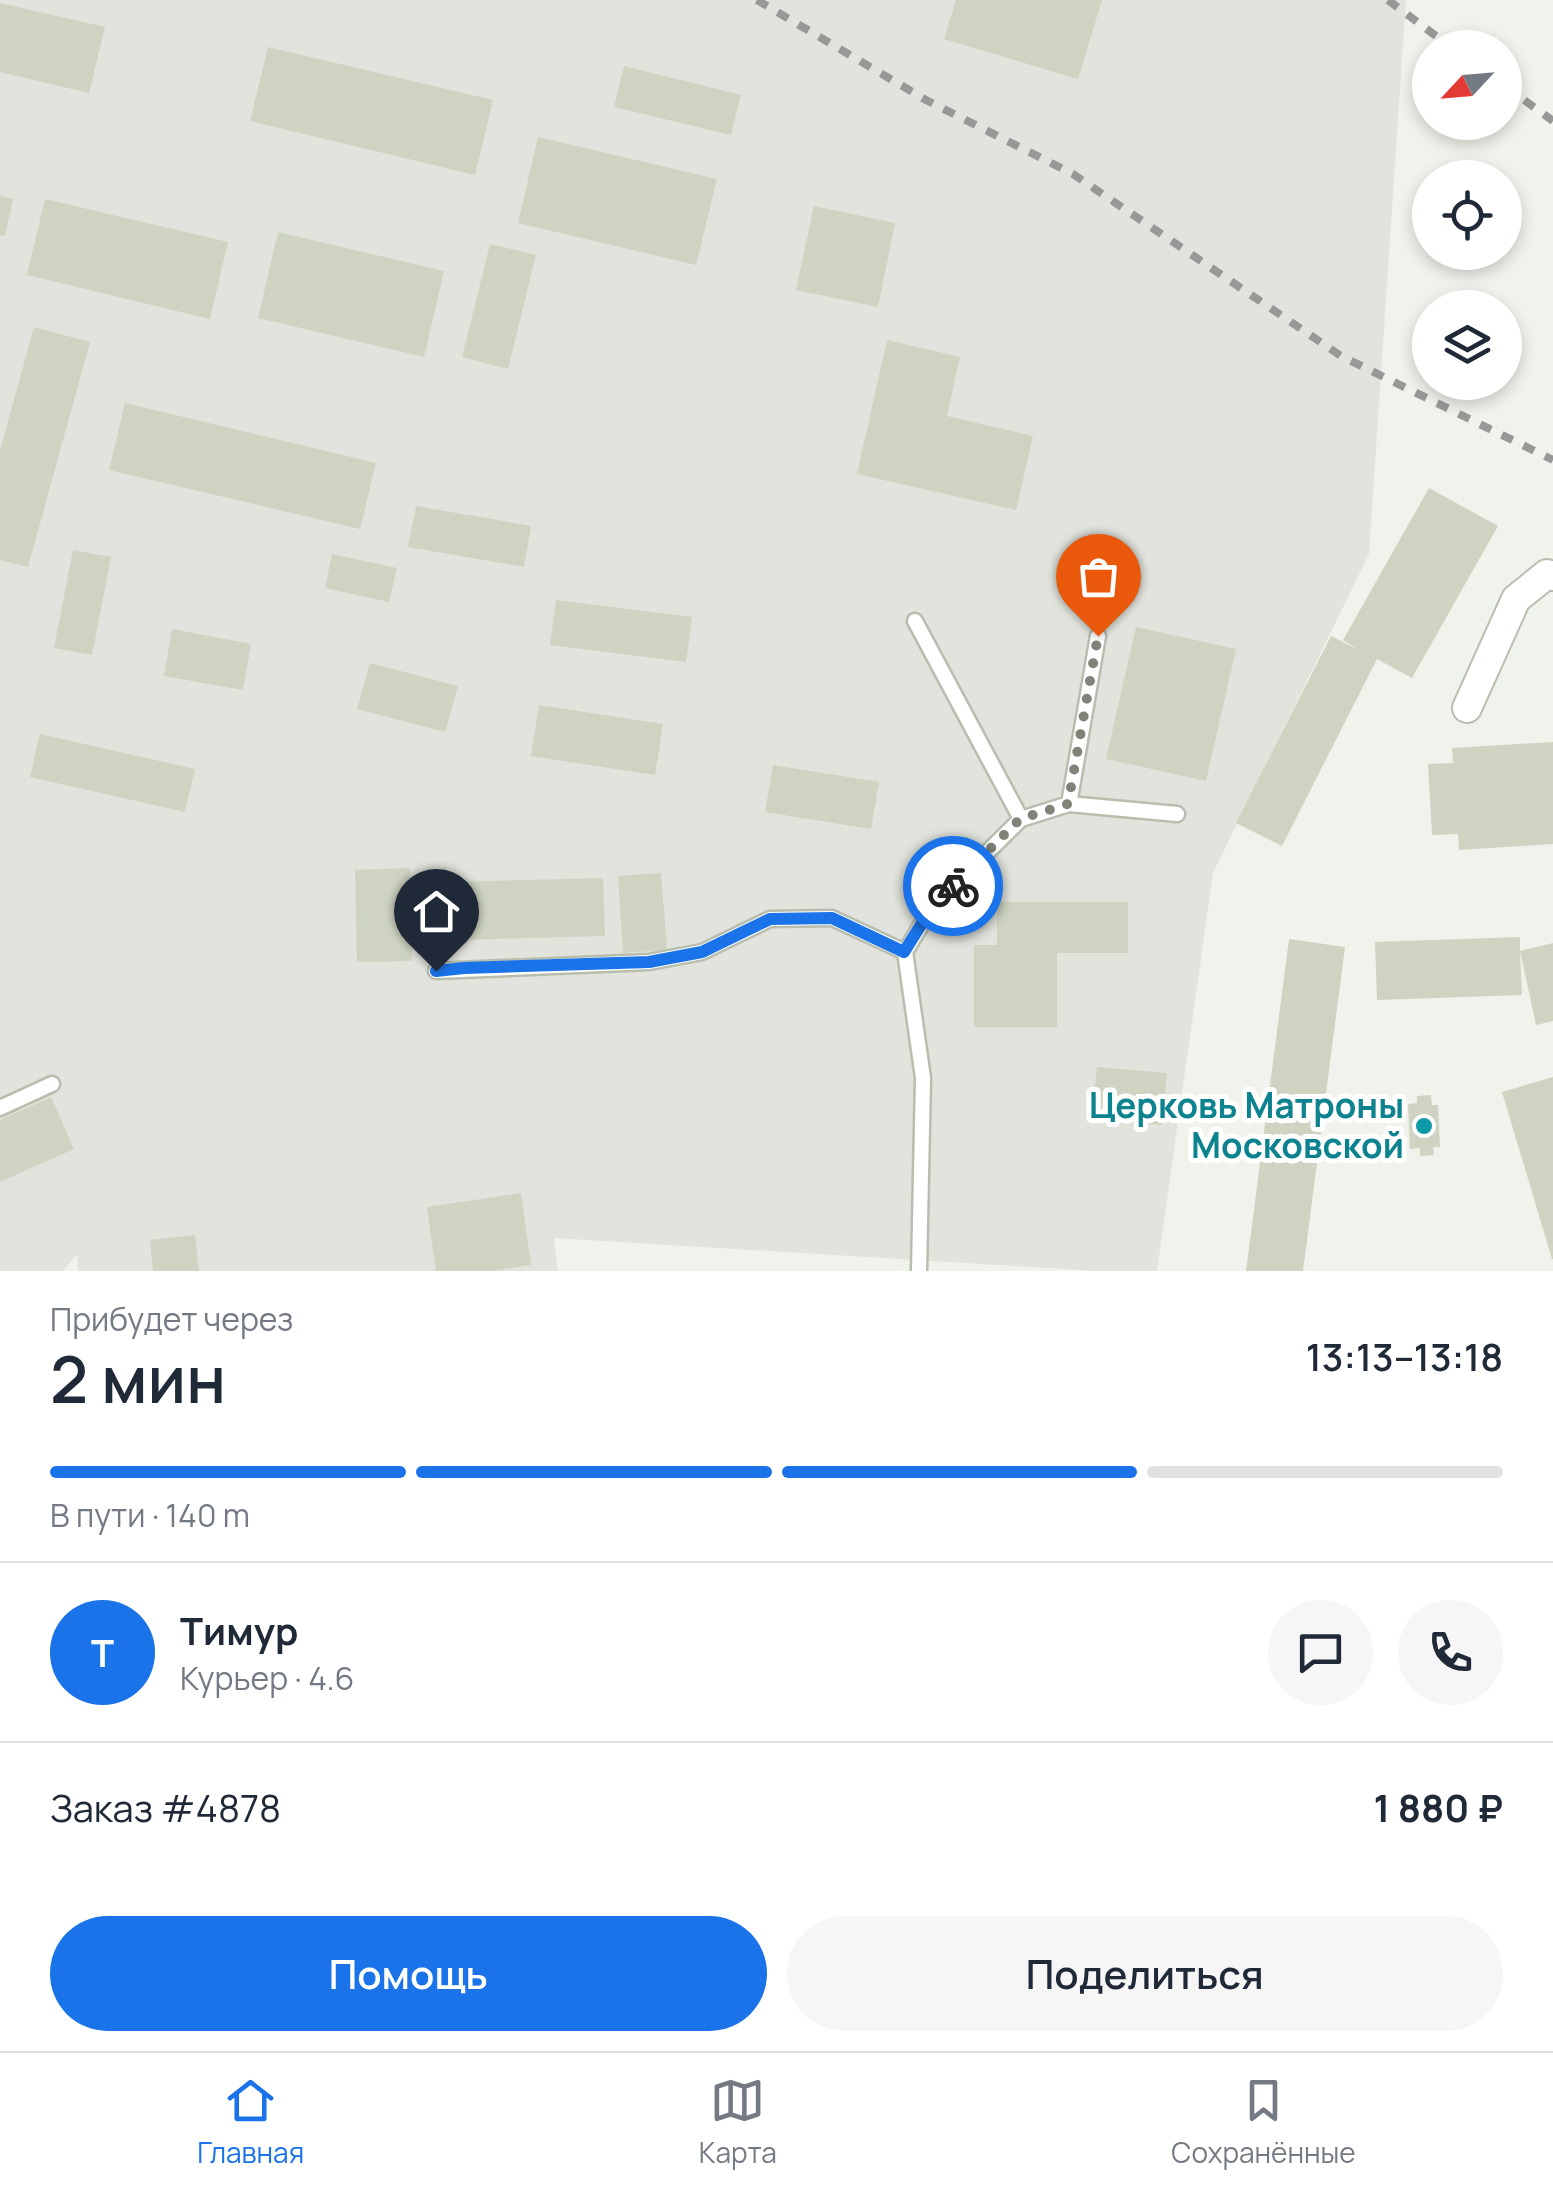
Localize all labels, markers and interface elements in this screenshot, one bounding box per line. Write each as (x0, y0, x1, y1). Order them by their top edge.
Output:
north arrow (1412, 30, 1522, 140)
map controls (1412, 30, 1522, 400)
button: locate (1412, 160, 1522, 270)
button: layers (1412, 290, 1522, 400)
pin (1056, 534, 1141, 637)
icon: bag (1071, 549, 1126, 604)
courier (903, 836, 1003, 936)
icon: bike (926, 859, 981, 914)
pin (394, 869, 479, 972)
icon: home (409, 884, 464, 939)
place label: Церковь Матроны Московской (1089, 1081, 1404, 1169)
marker: Церковь Матроны Московской (1413, 1115, 1435, 1137)
text: Прибудет через (50, 1297, 293, 1341)
text: 13:13–13:18 (1306, 1330, 1503, 1382)
text: 2 мин (50, 1334, 226, 1423)
text: В пути · 140 m (50, 1493, 250, 1537)
button: chat (1268, 1600, 1373, 1705)
button: phone (1398, 1600, 1503, 1705)
text: Тимур (180, 1604, 298, 1656)
text: Т (91, 1626, 114, 1678)
text: Курьер · 4.6 (180, 1656, 354, 1700)
text: Заказ #4878 (50, 1781, 281, 1833)
text: 1 880 ₽ (1374, 1781, 1503, 1833)
button: Помощь (50, 1916, 767, 2031)
button: Поделиться (787, 1916, 1503, 2031)
tab: Главная (197, 2073, 304, 2171)
tab: Карта (699, 2073, 777, 2171)
tab: Сохранённые (1171, 2073, 1356, 2171)

